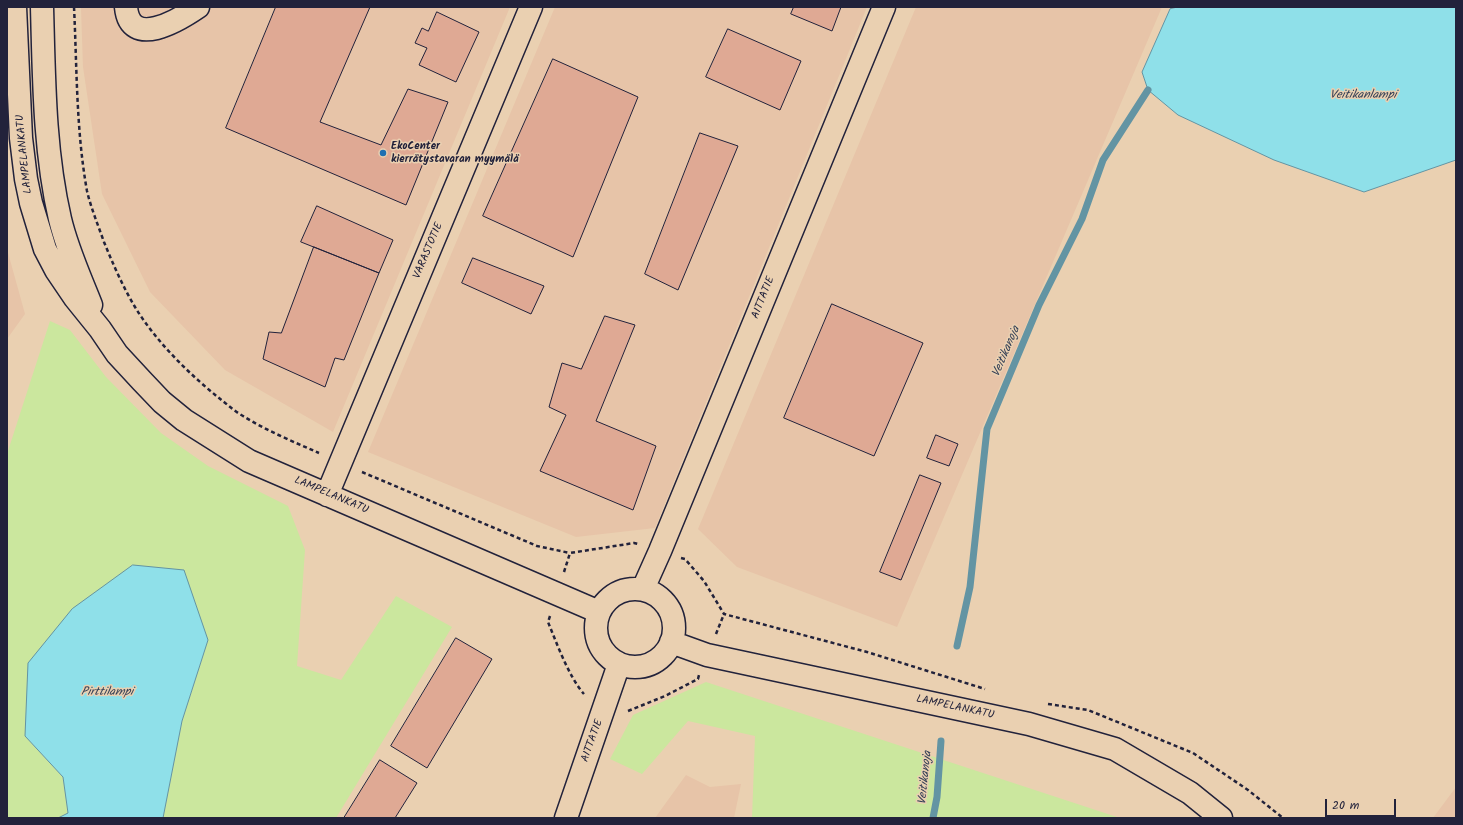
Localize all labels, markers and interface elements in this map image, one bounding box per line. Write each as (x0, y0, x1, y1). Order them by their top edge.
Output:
water label: Veitikanlampi (1330, 89, 1396, 103)
street label: LAMPELANKATU (14, 114, 36, 194)
place label: EkoCenter kierrätystavaran myymälä (391, 140, 519, 166)
marker: EkoCenter kierrätystavaran myymälä (378, 148, 388, 158)
street label: VARASTOTIE (411, 221, 447, 281)
street label: AITTATIE (750, 275, 778, 321)
water label: Veitikanoja (990, 324, 1024, 380)
street label: LAMPELANKATU (292, 474, 370, 518)
water label: Pirttilampi (81, 686, 133, 700)
street label: LAMPELANKATU (915, 693, 995, 723)
street label: AITTATIE (579, 718, 607, 764)
water label: Veitikanoja (916, 750, 936, 806)
scale bar (1327, 791, 1398, 817)
text: 20 m (1332, 796, 1359, 815)

